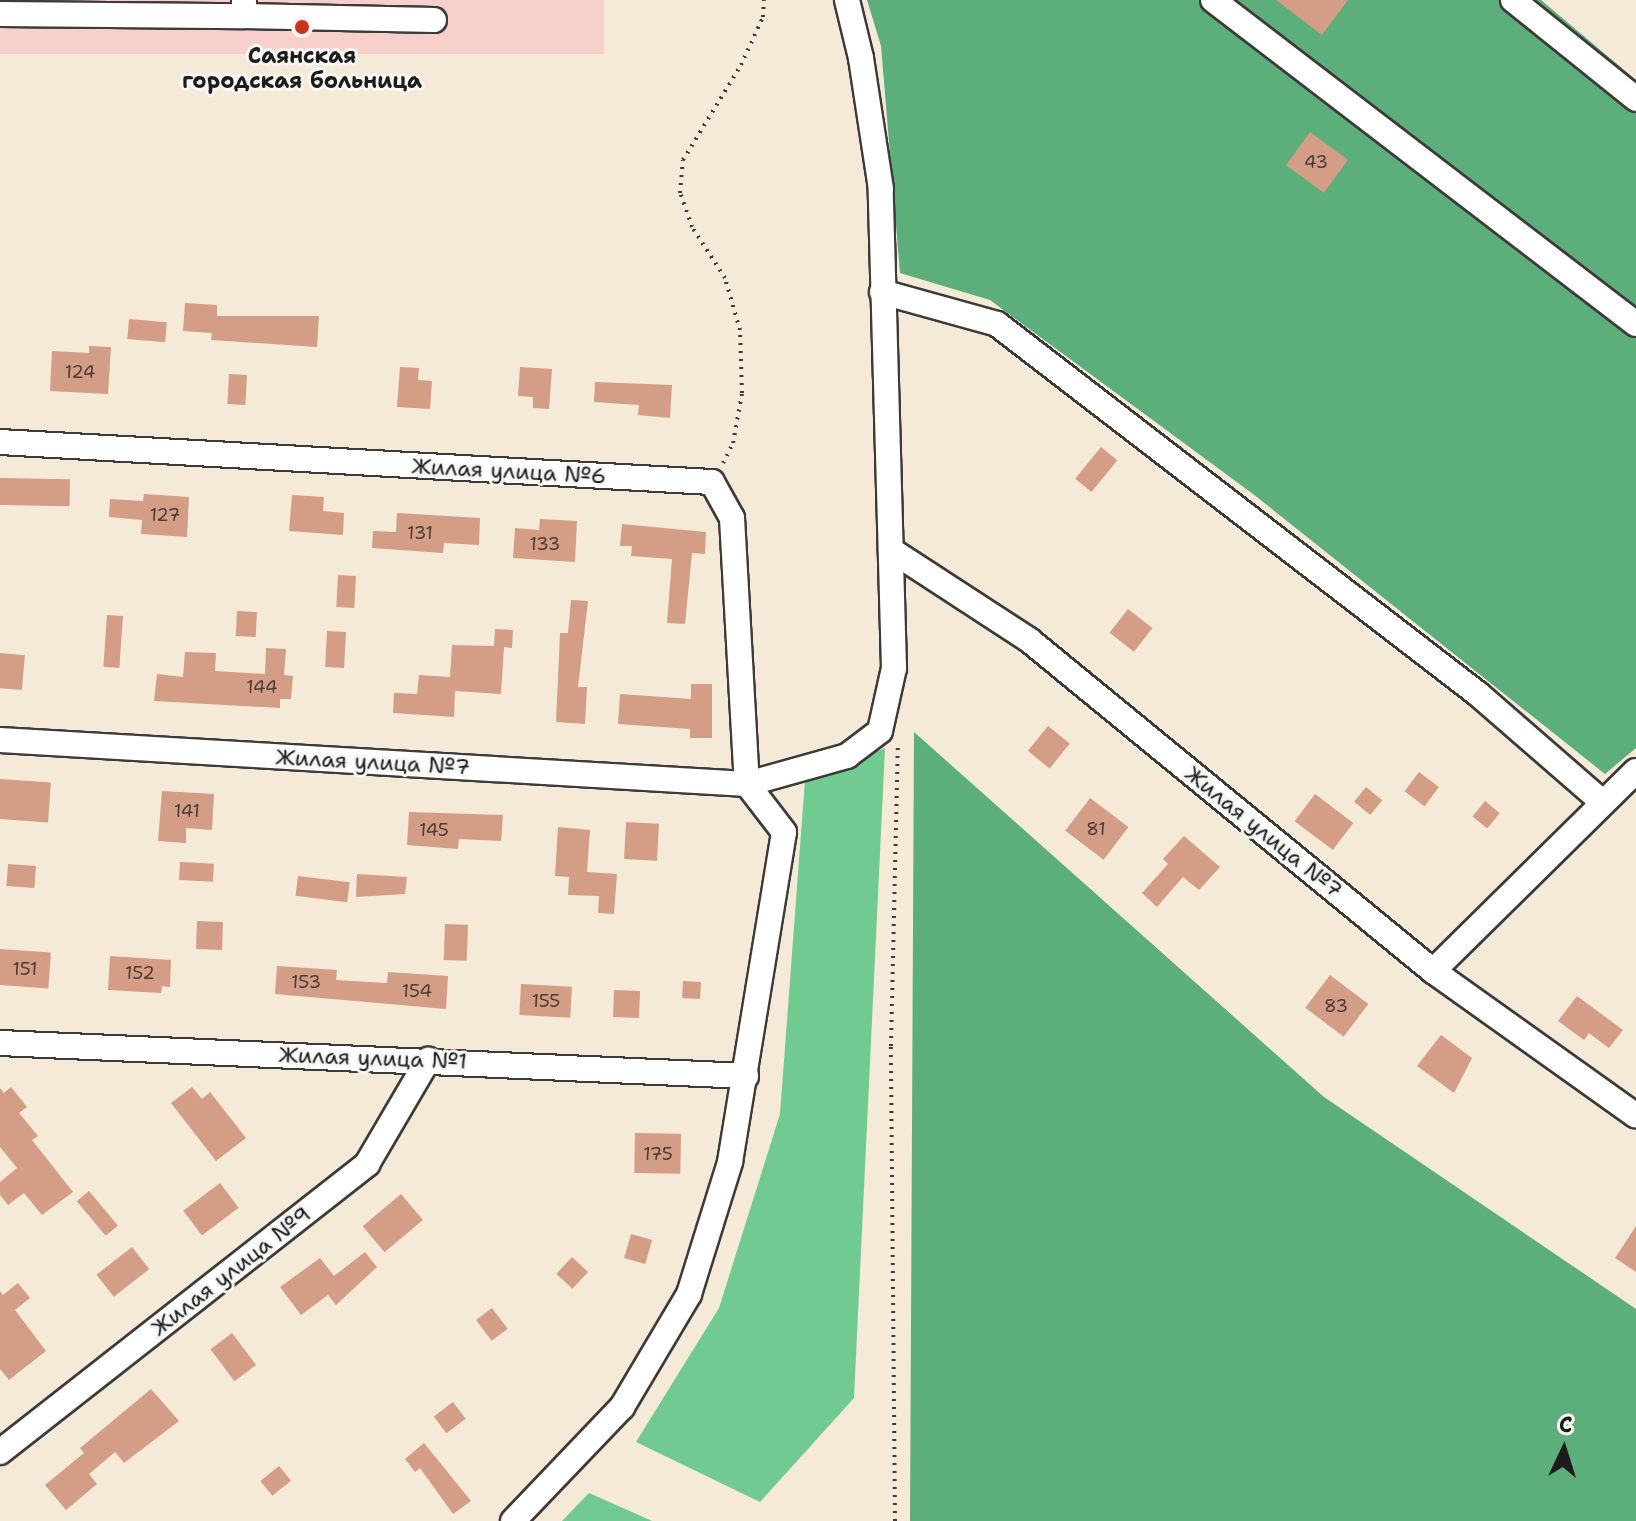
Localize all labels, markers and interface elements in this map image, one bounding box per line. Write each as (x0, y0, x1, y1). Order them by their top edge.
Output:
marker: Саянская городская больница (291, 16, 313, 38)
place label: Саянская городская больница (182, 42, 422, 94)
house number: 43 (1304, 151, 1328, 173)
house number: 124 (65, 361, 95, 383)
street label: Жилая улица №6 (411, 453, 607, 489)
house number: 127 (150, 504, 180, 526)
house number: 131 (407, 522, 433, 544)
house number: 133 (530, 533, 560, 555)
house number: 144 (246, 676, 278, 698)
street label: Жилая улица №7 (275, 744, 471, 780)
street label: Жилая улица №7 (1180, 760, 1348, 904)
house number: 141 (174, 800, 200, 822)
house number: 81 (1086, 818, 1106, 840)
house number: 145 (419, 819, 449, 841)
house number: 151 (12, 958, 38, 980)
house number: 152 (125, 962, 155, 984)
house number: 153 (291, 971, 321, 993)
house number: 154 (402, 980, 432, 1002)
house number: 155 (532, 990, 560, 1012)
house number: 83 (1324, 995, 1348, 1017)
street label: Жилая улица №1 (278, 1042, 468, 1074)
house number: 175 (643, 1143, 673, 1165)
street label: Жилая улица №9 (146, 1201, 316, 1341)
north arrow (1524, 1409, 1604, 1489)
text: С (1558, 1410, 1573, 1439)

